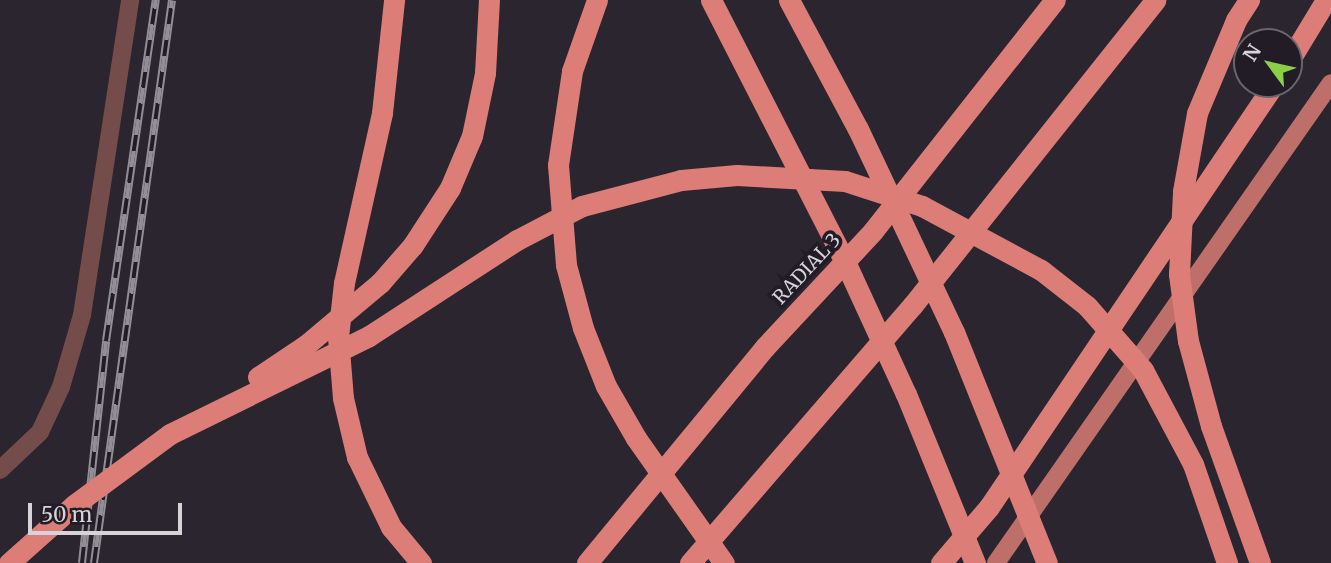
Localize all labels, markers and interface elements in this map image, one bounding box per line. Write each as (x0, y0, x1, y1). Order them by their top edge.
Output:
north arrow (1233, 28, 1303, 98)
text: N (1238, 40, 1266, 65)
street label: RADIAL 3 (768, 229, 846, 309)
scale bar (32, 490, 186, 534)
text: 50 m (41, 501, 92, 528)

